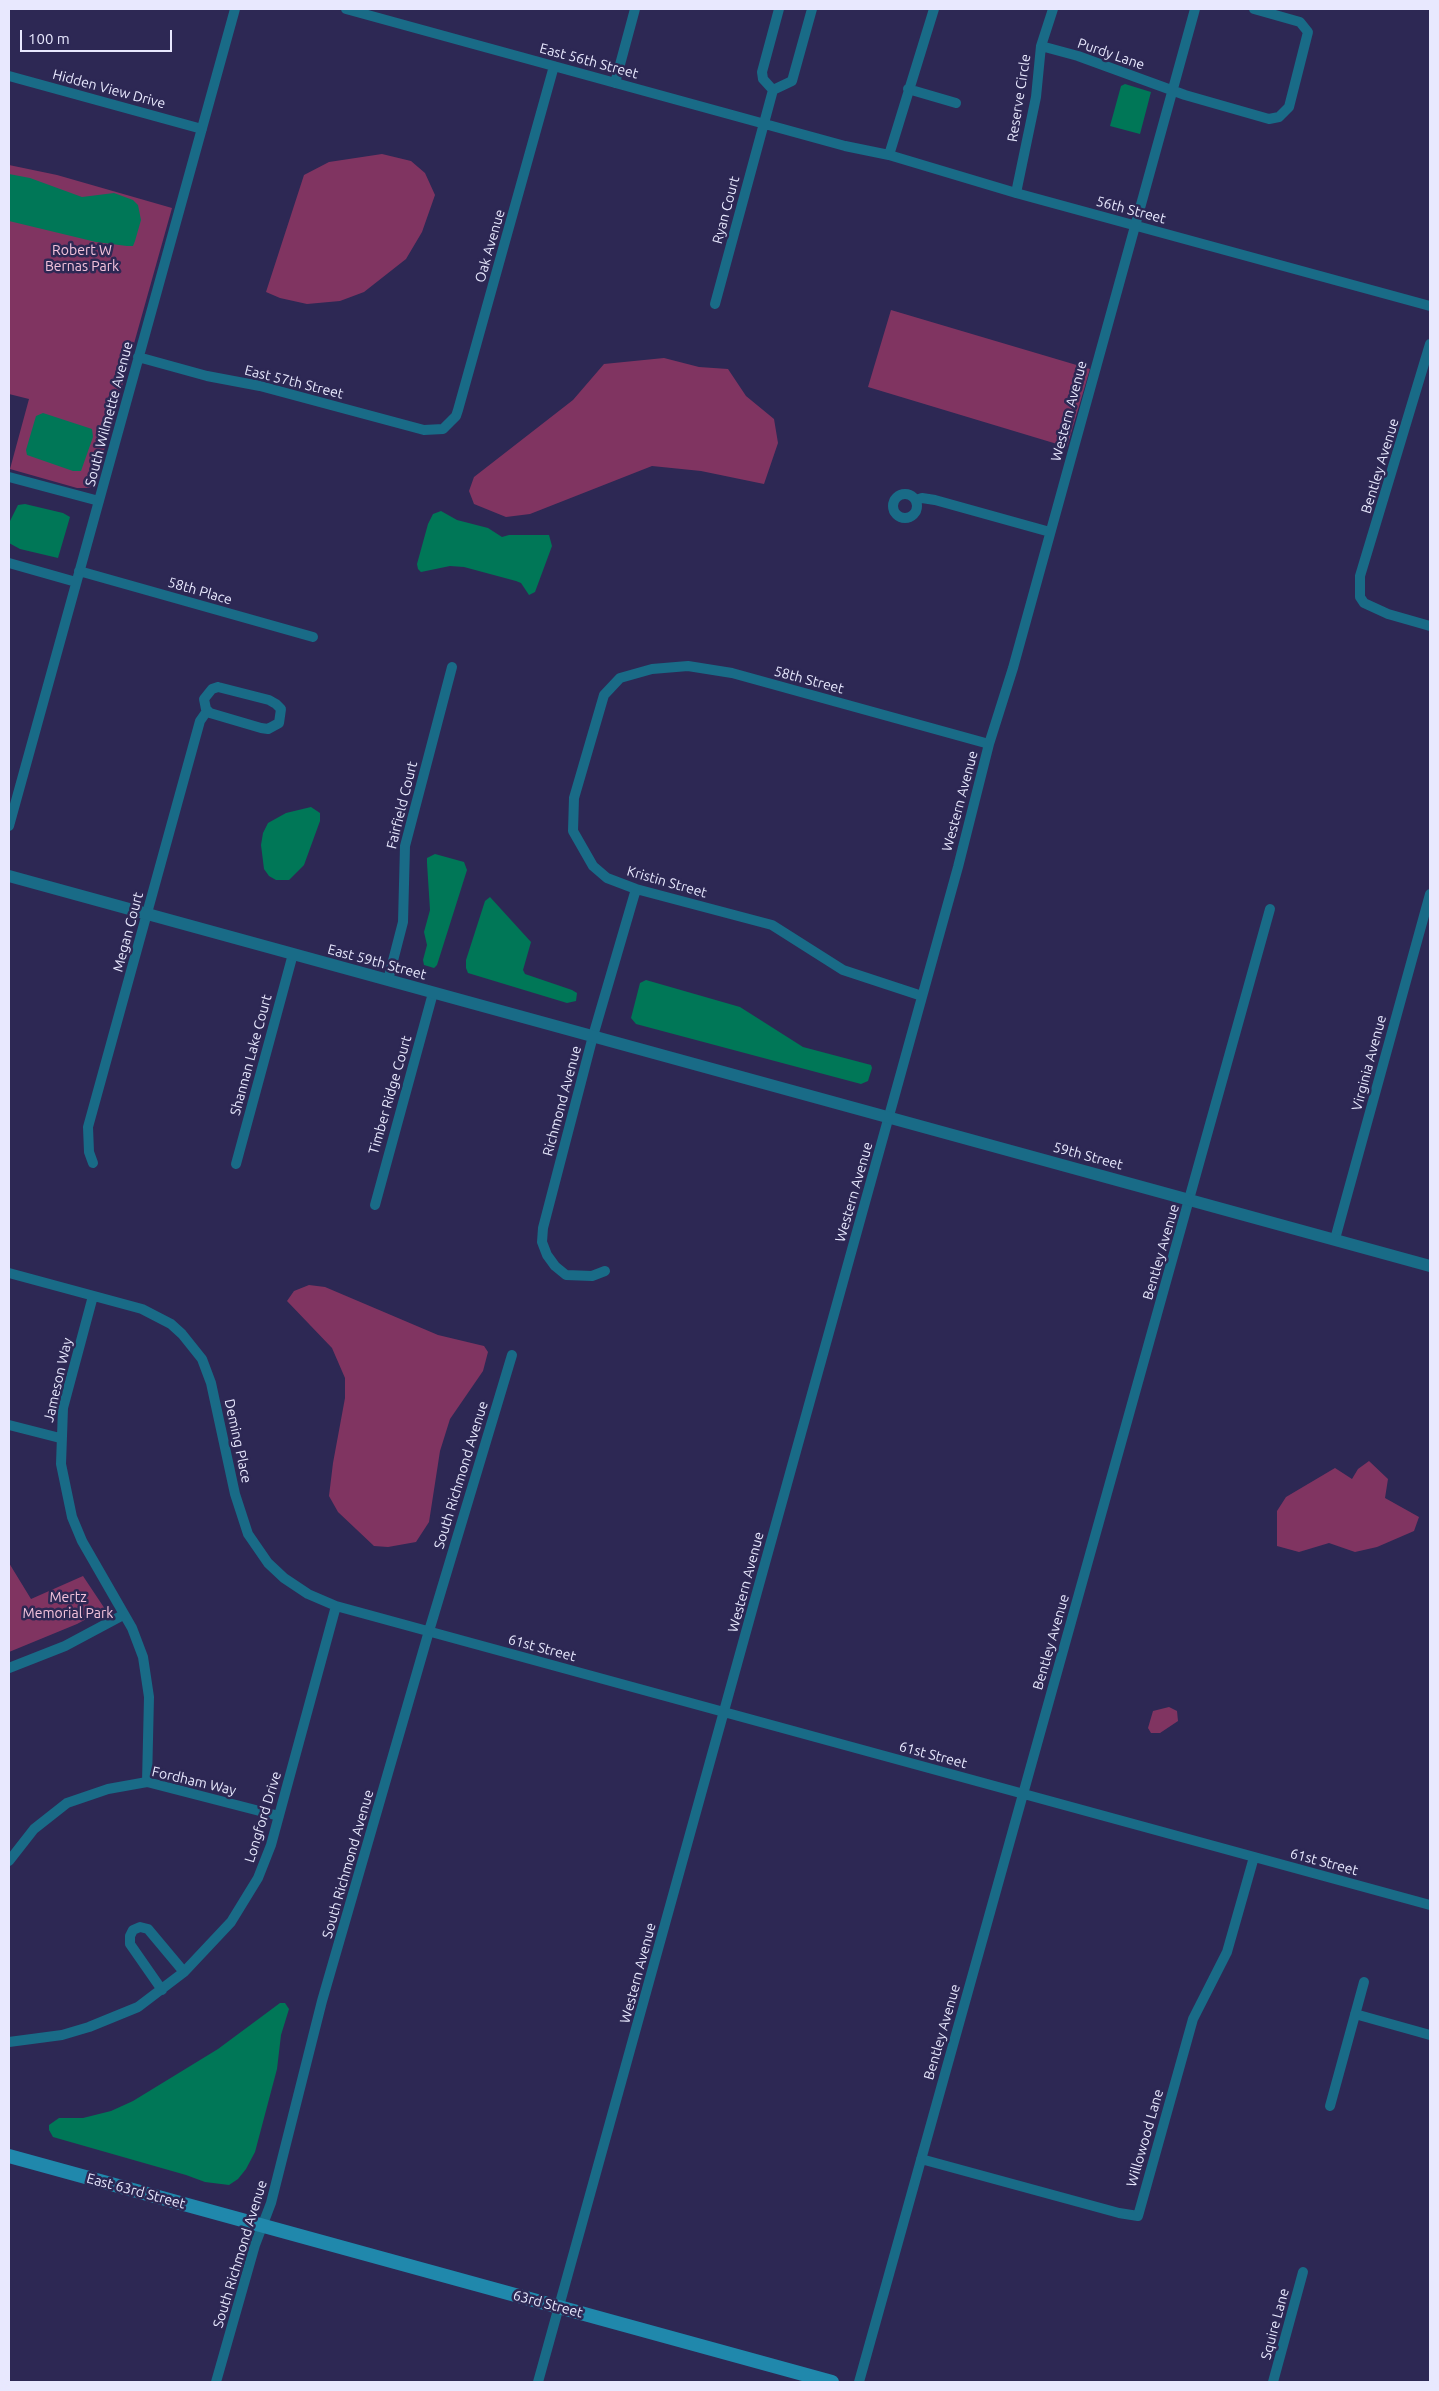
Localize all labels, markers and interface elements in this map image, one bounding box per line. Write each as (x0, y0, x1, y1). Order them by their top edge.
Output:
scale bar (22, 20, 175, 52)
text: 100 m (28, 30, 70, 47)
street label: Purdy Lane (1075, 35, 1147, 73)
street label: East 56th Street (538, 40, 640, 82)
street label: Reserve Circle (1004, 53, 1034, 143)
street label: Hidden View Drive (51, 66, 167, 112)
street label: Ryan Court (709, 174, 743, 246)
street label: 56th Street (1094, 193, 1168, 227)
street label: Oak Avenue (472, 207, 508, 285)
park label: Robert W Bernas Park (45, 242, 119, 274)
street label: South Wilmette Avenue (82, 340, 136, 488)
street label: Western Avenue (1048, 359, 1090, 463)
street label: East 57th Street (243, 362, 345, 402)
street label: Bentley Avenue (1358, 416, 1402, 516)
street label: 58th Place (166, 574, 234, 608)
street label: 58th Street (772, 663, 846, 697)
street label: Western Avenue (939, 749, 981, 853)
street label: Fairfield Court (383, 759, 421, 851)
street label: Kristin Street (625, 863, 709, 901)
street label: Megan Court (109, 890, 147, 974)
street label: East 59th Street (326, 941, 428, 983)
street label: Shannan Lake Court (227, 993, 275, 1117)
street label: Virginia Avenue (1348, 1013, 1390, 1113)
street label: Timber Ridge Court (365, 1034, 415, 1156)
street label: Richmond Avenue (539, 1044, 585, 1158)
street label: 59th Street (1051, 1139, 1125, 1173)
street label: Western Avenue (832, 1140, 876, 1244)
street label: Bentley Avenue (1139, 1202, 1183, 1302)
street label: Jameson Way (40, 1336, 76, 1424)
street label: Deming Place (221, 1397, 255, 1485)
street label: South Richmond Avenue (430, 1399, 492, 1551)
street label: Western Avenue (725, 1530, 767, 1634)
park label: Mertz Memorial Park (23, 1589, 113, 1621)
street label: Bentley Avenue (1029, 1592, 1073, 1692)
street label: 61st Street (506, 1631, 578, 1665)
street label: 61st Street (897, 1738, 969, 1772)
street label: Fordham Way (150, 1763, 238, 1799)
street label: Longford Drive (241, 1769, 285, 1865)
street label: South Richmond Avenue (319, 1788, 377, 1940)
street label: 61st Street (1288, 1845, 1360, 1879)
street label: Western Avenue (617, 1921, 659, 2025)
street label: Bentley Avenue (920, 1982, 964, 2082)
street label: Willowood Lane (1123, 2087, 1167, 2189)
street label: East 63rd Street (85, 2170, 187, 2212)
street label: South Richmond Avenue (209, 2178, 271, 2330)
street label: Squire Lane (1257, 2286, 1293, 2362)
street label: 63rd Street (511, 2287, 585, 2321)

